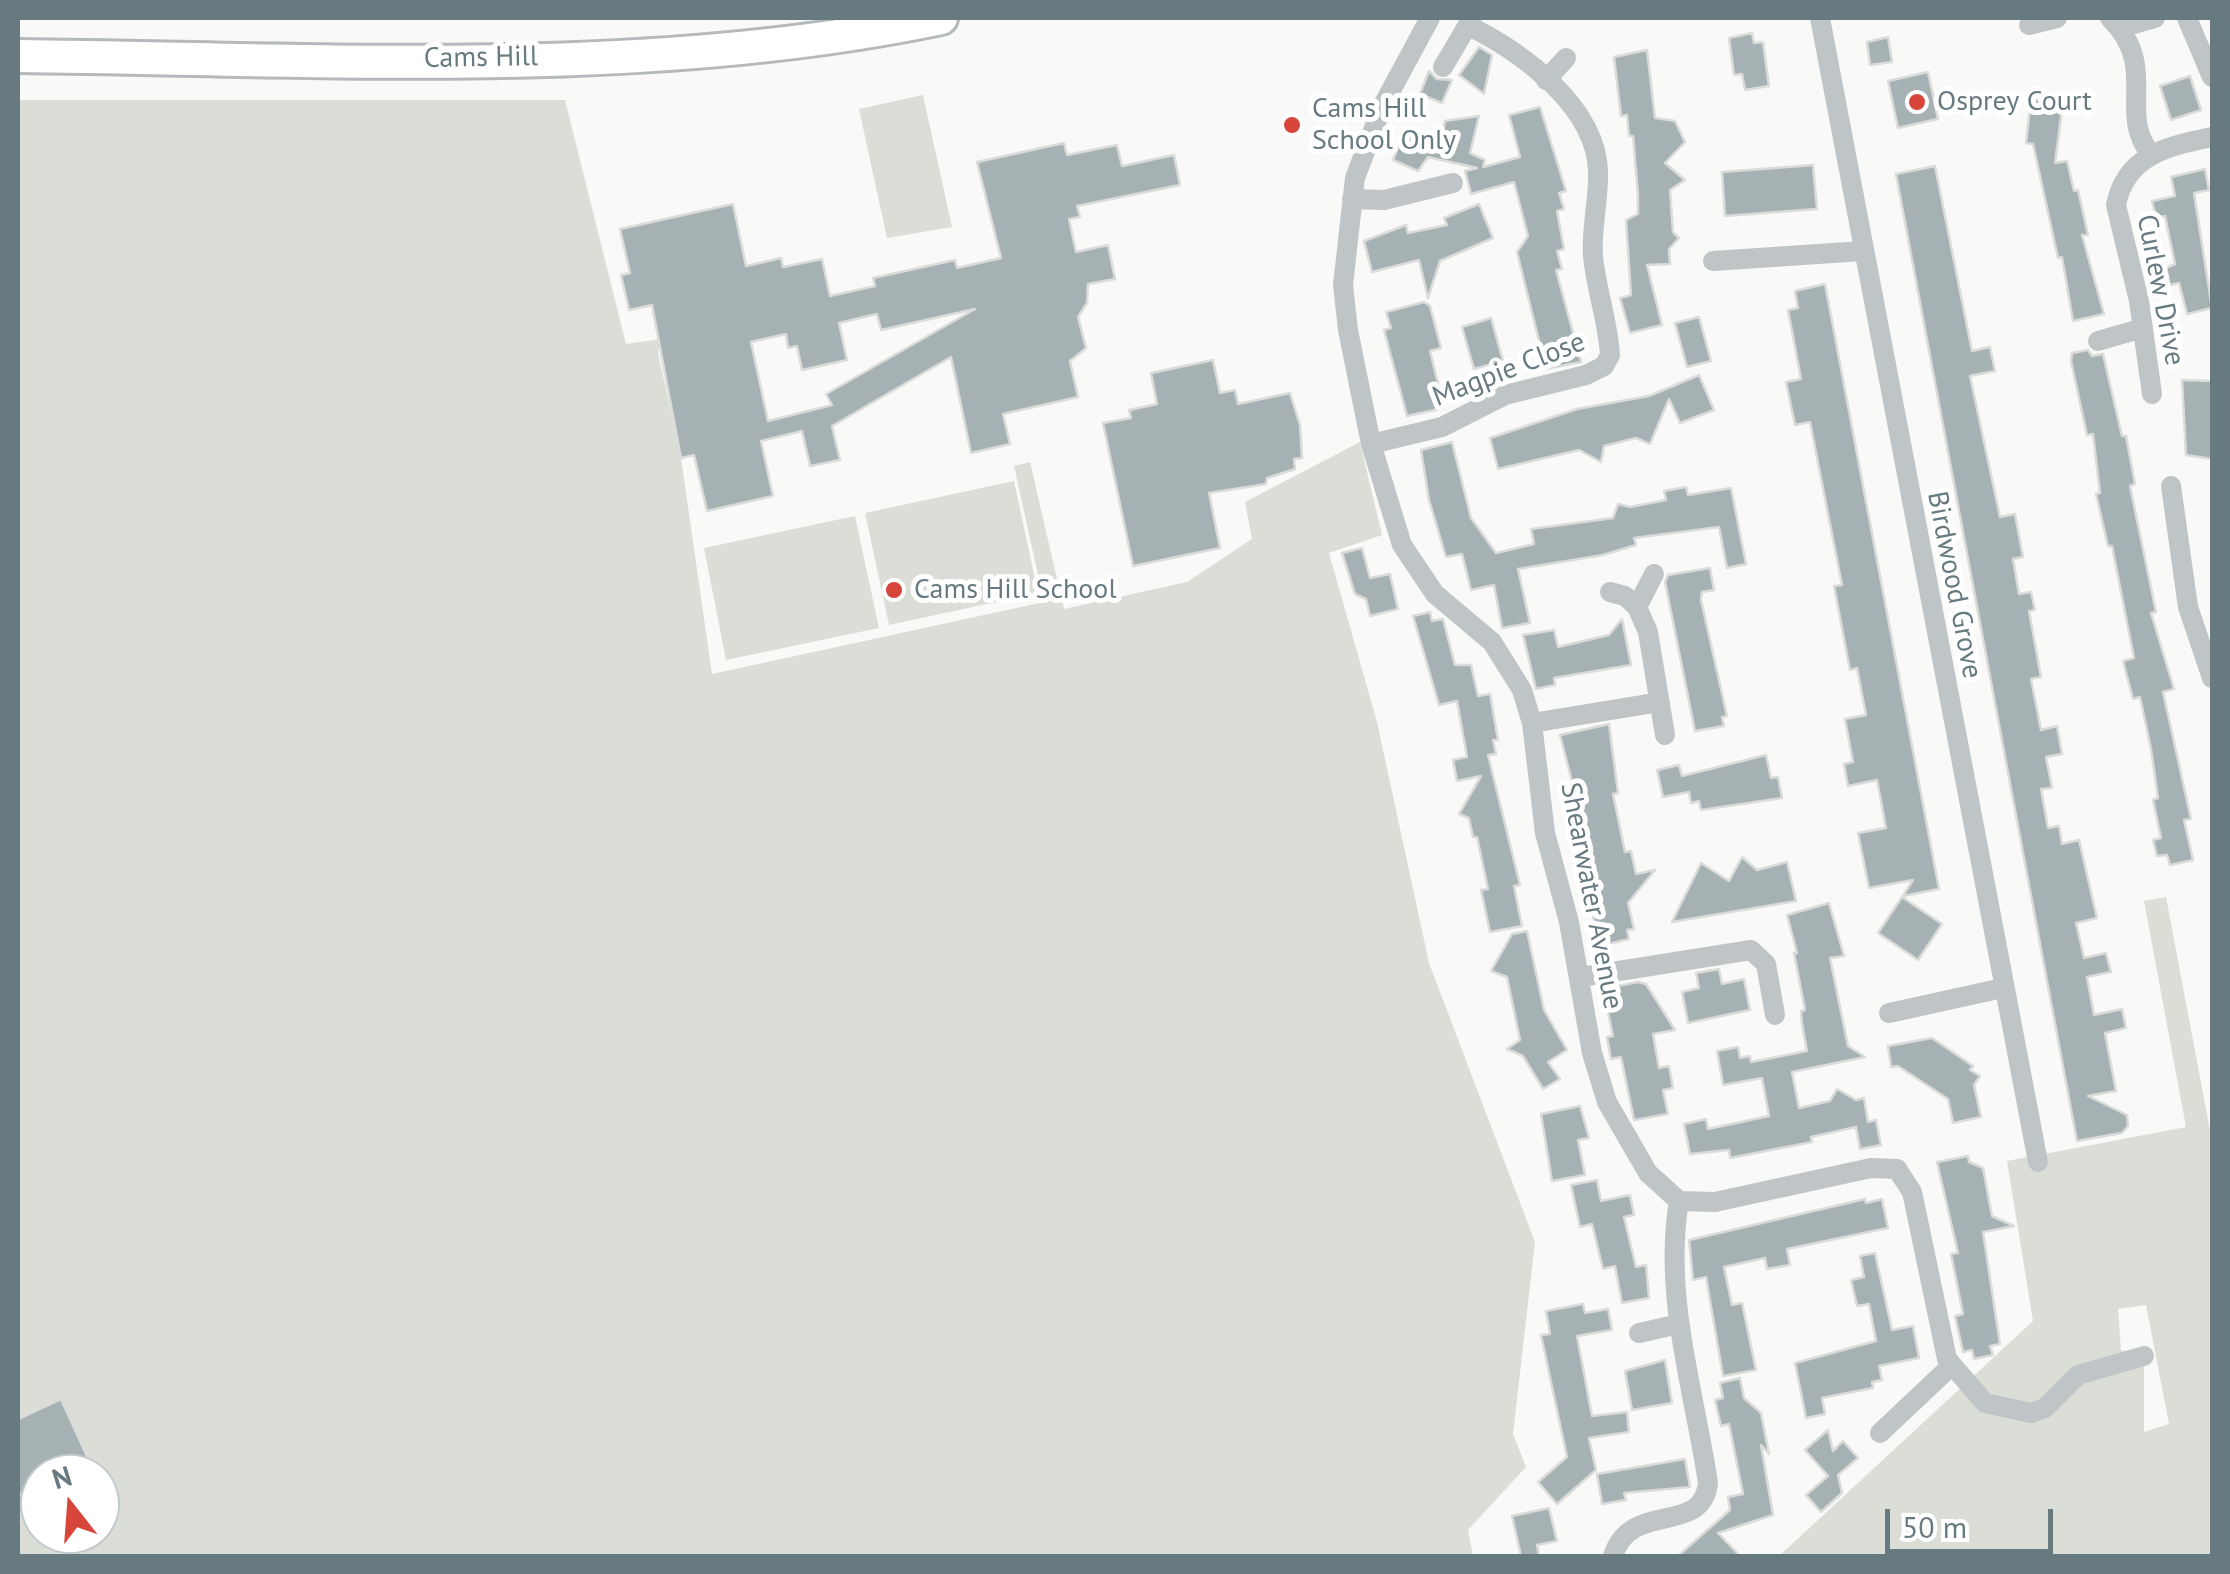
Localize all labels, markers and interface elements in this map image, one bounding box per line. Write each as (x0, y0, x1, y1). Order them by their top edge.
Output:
street label: Cams Hill (424, 40, 538, 76)
place label: Osprey Court (1937, 85, 2092, 119)
marker: Osprey Court (1906, 91, 1928, 113)
place label: Cams Hill School Only (1312, 92, 1456, 158)
marker: Cams Hill School Only (1281, 114, 1303, 136)
street label: Curlew Drive (2129, 212, 2191, 368)
street label: Magpie Close (1428, 326, 1590, 414)
street label: Birdwood Grove (1919, 489, 1989, 681)
place label: Cams Hill School (914, 573, 1117, 607)
marker: Cams Hill School (883, 579, 905, 601)
street label: Shearwater Avenue (1553, 780, 1629, 1012)
north arrow (20, 1454, 120, 1554)
text: N (47, 1456, 76, 1497)
scale bar (1890, 1489, 2058, 1551)
text: 50 m (1902, 1507, 1967, 1546)

